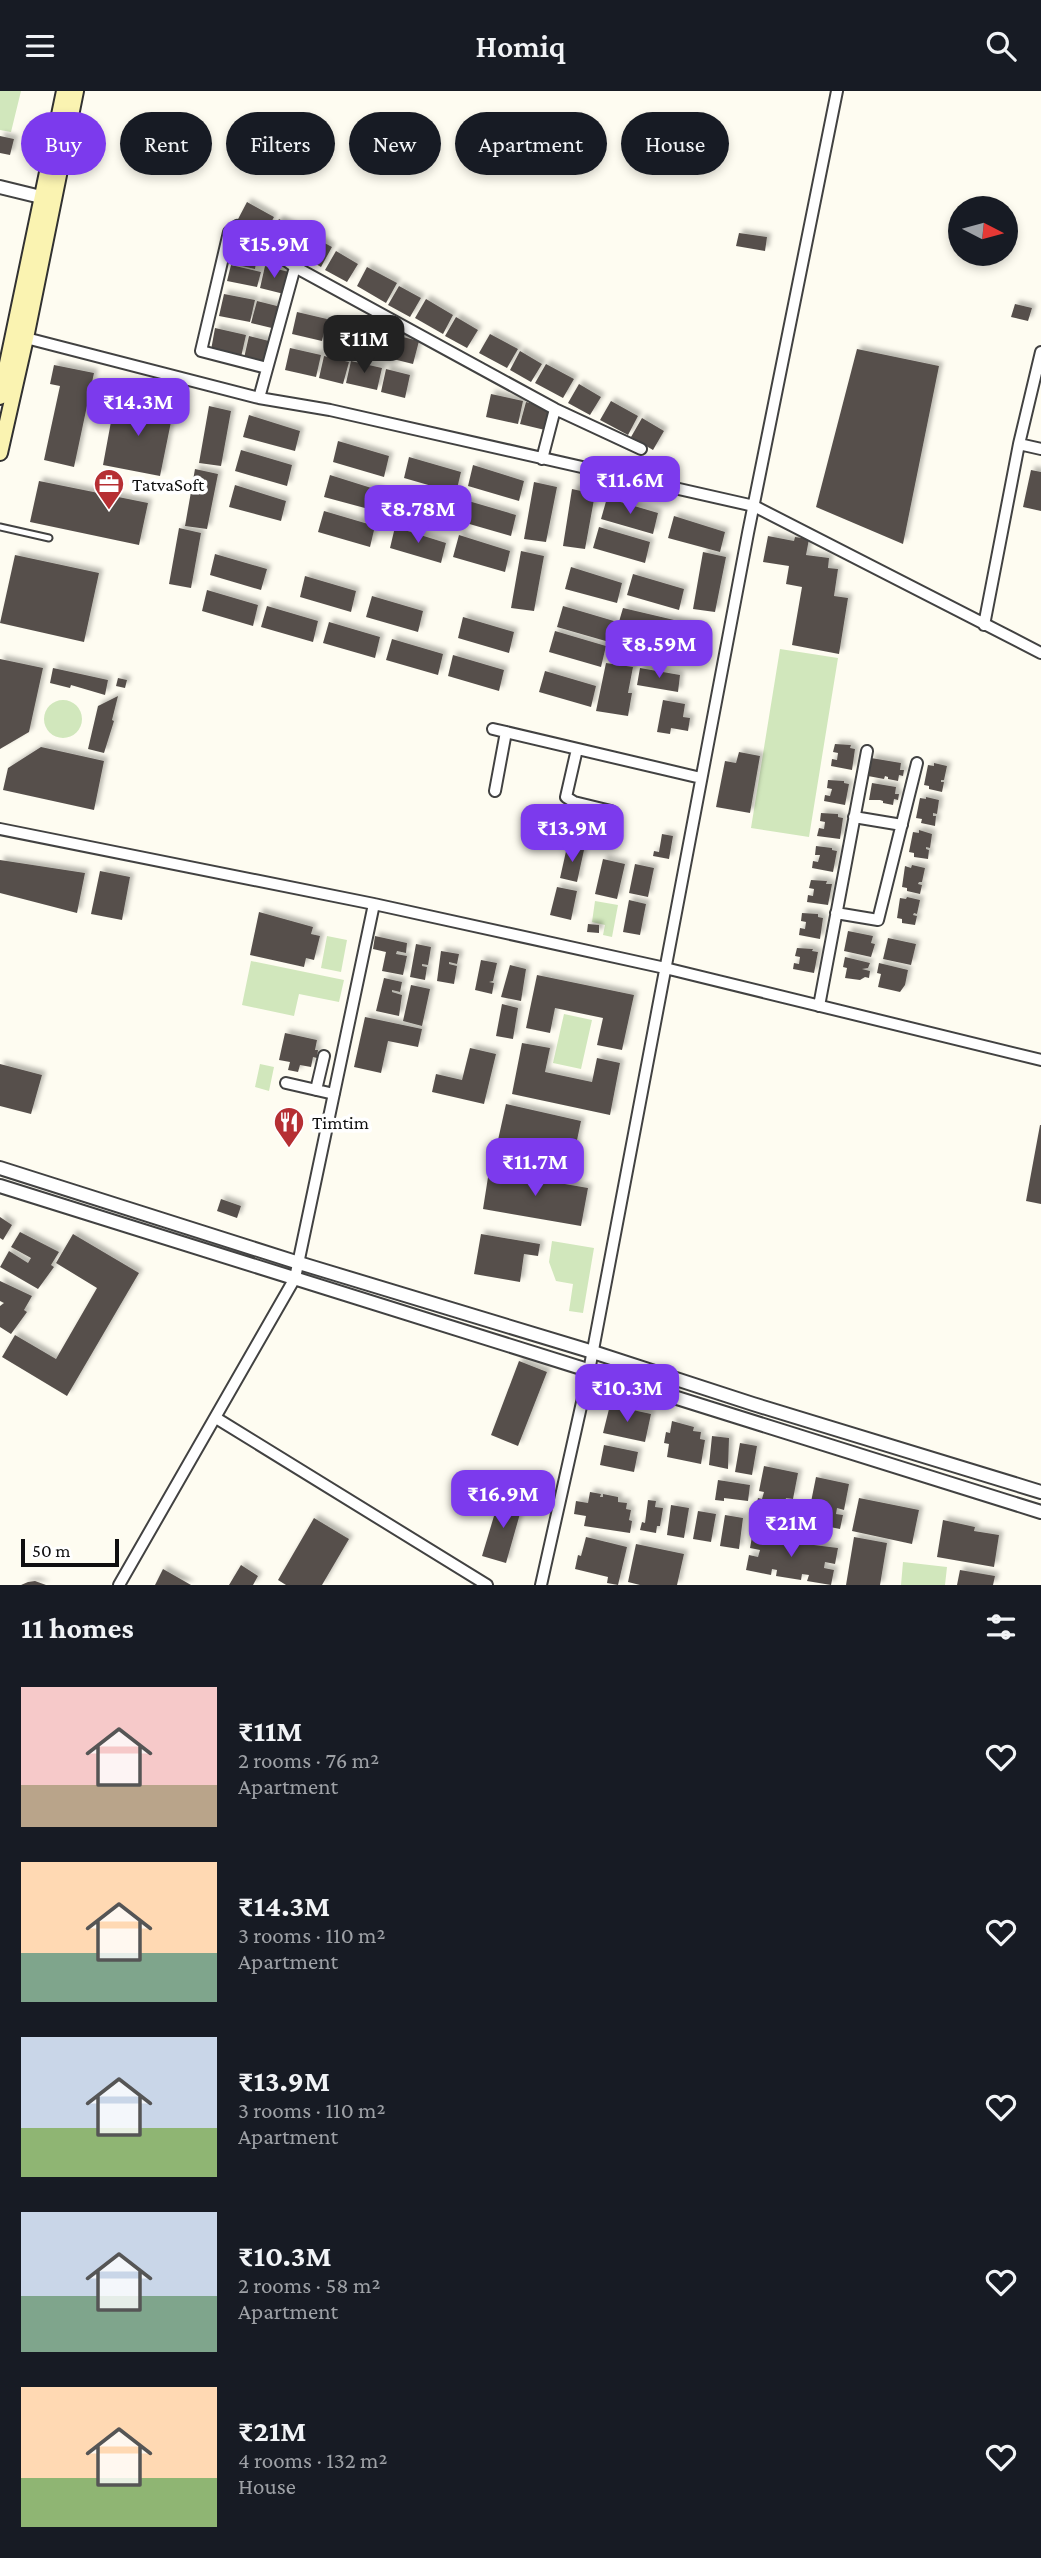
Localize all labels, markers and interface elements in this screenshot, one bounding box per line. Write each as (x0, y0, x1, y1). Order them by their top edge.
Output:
icon: menu (21, 27, 59, 65)
icon: search (982, 27, 1020, 65)
text: Homiq (475, 28, 566, 64)
chip: Buy (21, 112, 106, 175)
chip: Rent (120, 112, 212, 175)
chip: Filters (226, 112, 335, 175)
chip: New (349, 112, 441, 175)
chip: Apartment (455, 112, 607, 175)
chip: House (621, 112, 729, 175)
north arrow (948, 196, 1018, 266)
map controls (948, 196, 1018, 266)
pin: ₹15.9M (217, 221, 331, 280)
text: ₹15.9M (239, 230, 309, 256)
pin: ₹11M (323, 315, 405, 375)
text: ₹11M (339, 325, 389, 351)
pin: ₹14.3M (81, 379, 195, 438)
text: ₹14.3M (103, 388, 173, 414)
pin: ₹11.6M (573, 457, 687, 516)
text: ₹11.6M (596, 466, 664, 492)
office icon: TatvaSoft (92, 467, 126, 511)
place label: TatvaSoft (132, 474, 205, 495)
pin: ₹8.78M (361, 485, 475, 545)
text: ₹8.78M (380, 495, 456, 521)
pin: ₹8.59M (602, 621, 716, 680)
text: ₹8.59M (622, 630, 696, 656)
pin: ₹13.9M (515, 805, 629, 864)
text: ₹13.9M (537, 814, 607, 840)
restaurant icon: Timtim (272, 1105, 306, 1149)
place label: Timtim (312, 1112, 369, 1133)
pin: ₹11.7M (478, 1139, 592, 1198)
text: ₹11.7M (502, 1148, 568, 1174)
pin: ₹10.3M (570, 1365, 684, 1424)
text: ₹10.3M (591, 1374, 663, 1400)
pin: ₹16.9M (446, 1471, 560, 1530)
text: ₹16.9M (467, 1480, 539, 1506)
pin: ₹21M (750, 1499, 832, 1559)
text: ₹21M (765, 1509, 817, 1535)
scale bar (21, 1536, 119, 1568)
text: 50 m (32, 1540, 71, 1561)
icon: filters (982, 1608, 1020, 1646)
text: 11 homes (21, 1611, 134, 1644)
text: ₹11M (238, 1714, 302, 1747)
icon: home (77, 1715, 161, 1799)
icon: heart (982, 1738, 1020, 1776)
text: 2 rooms · 76 m² (238, 1747, 379, 1773)
text: Apartment (238, 1773, 338, 1799)
text: ₹14.3M (238, 1889, 330, 1922)
icon: home (77, 1890, 161, 1974)
icon: heart (982, 1913, 1020, 1951)
text: 3 rooms · 110 m² (238, 1922, 385, 1948)
text: Apartment (238, 1948, 338, 1974)
text: ₹13.9M (238, 2064, 330, 2097)
icon: home (77, 2065, 161, 2149)
icon: heart (982, 2088, 1020, 2126)
text: 3 rooms · 110 m² (238, 2097, 385, 2123)
text: Apartment (238, 2123, 338, 2149)
text: ₹10.3M (238, 2239, 332, 2272)
icon: home (77, 2240, 161, 2324)
icon: heart (982, 2263, 1020, 2301)
text: 2 rooms · 58 m² (238, 2272, 380, 2298)
text: Apartment (238, 2298, 338, 2324)
text: ₹21M (238, 2414, 306, 2447)
icon: home (77, 2415, 161, 2499)
icon: heart (982, 2438, 1020, 2476)
text: 4 rooms · 132 m² (238, 2447, 387, 2473)
text: House (238, 2473, 296, 2499)

